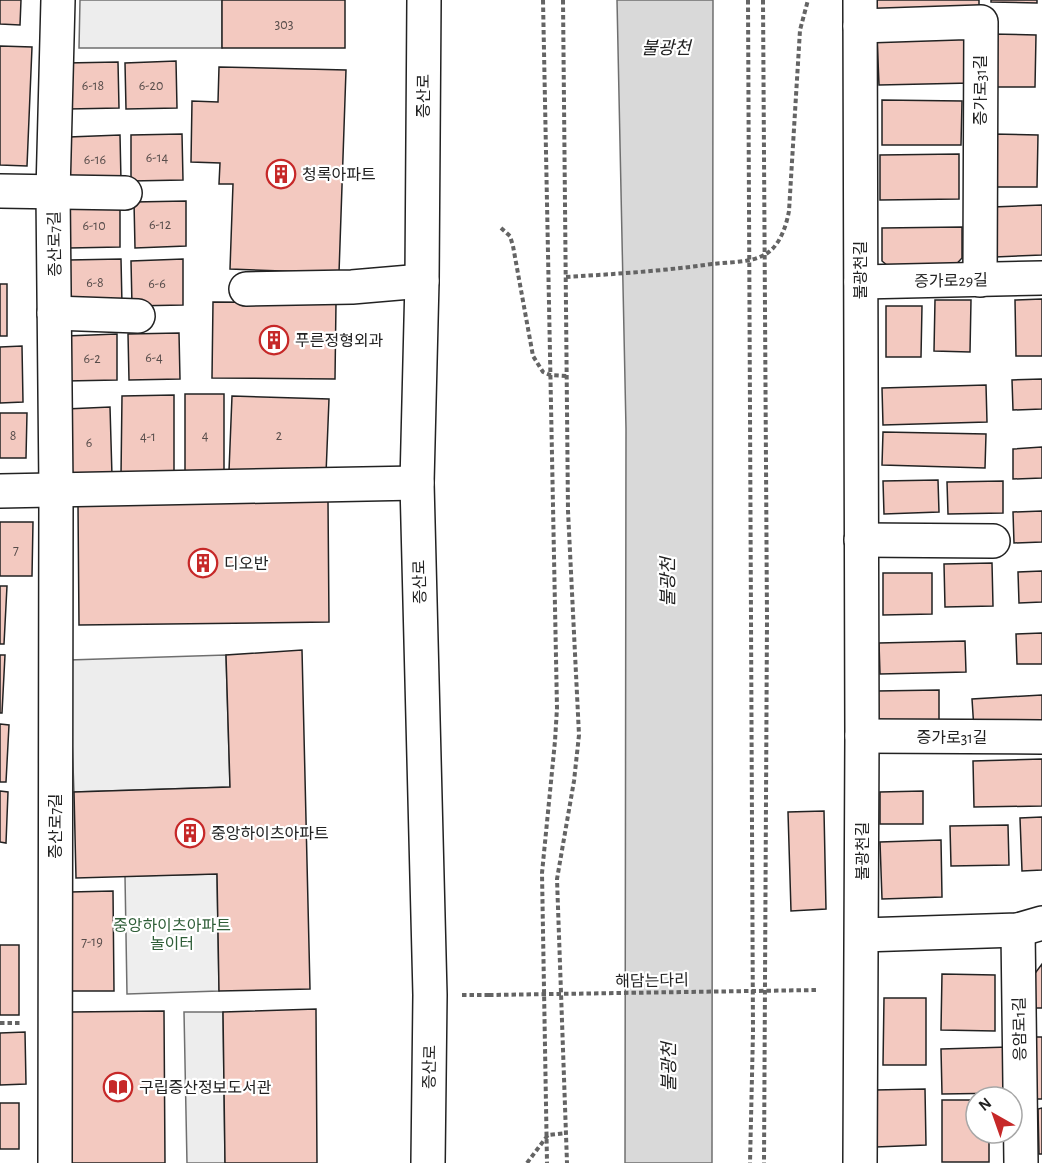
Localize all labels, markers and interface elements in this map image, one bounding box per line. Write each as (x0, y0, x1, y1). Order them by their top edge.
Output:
house number: 303 (275, 18, 294, 32)
water label: 불광천 (641, 39, 693, 58)
street label: 증가로31길 (973, 55, 989, 125)
street label: 증산로 (416, 74, 432, 118)
house number: 6-18 (82, 79, 104, 93)
house number: 6-20 (139, 79, 163, 93)
house number: 6-14 (146, 151, 168, 165)
house number: 6-16 (84, 153, 106, 167)
building icon: 청록아파트 (265, 158, 297, 190)
place label: 청록아파트 (302, 167, 376, 183)
street label: 증산로7길 (46, 211, 64, 277)
house number: 6-12 (149, 218, 171, 232)
house number: 6-10 (82, 219, 106, 233)
street label: 불광천길 (852, 241, 869, 299)
street label: 증가로29길 (914, 272, 988, 290)
house number: 6-8 (86, 276, 104, 290)
house number: 6-6 (148, 277, 166, 291)
building icon: 푸른정형외과 (258, 324, 290, 356)
place label: 푸른정형외과 (295, 333, 384, 349)
house number: 6-4 (145, 351, 163, 365)
house number: 6-2 (83, 352, 101, 366)
house number: 8 (10, 429, 16, 443)
house number: 4 (202, 429, 209, 443)
house number: 2 (276, 429, 282, 443)
house number: 4-1 (140, 430, 156, 444)
house number: 6 (86, 436, 92, 450)
house number: 7 (13, 543, 19, 557)
building icon: 디오반 (187, 547, 219, 579)
water label: 불광천 (659, 555, 678, 607)
place label: 디오반 (224, 556, 268, 572)
street label: 증산로 (412, 559, 428, 604)
street label: 증가로31길 (917, 730, 987, 746)
street label: 증산로7길 (48, 793, 64, 859)
building icon: 중앙하이츠아파트 (174, 817, 206, 849)
street label: 불광천길 (854, 822, 871, 880)
place label: 중앙하이츠아파트 (211, 826, 329, 842)
park label: 중앙하이츠아파트 놀이터 (113, 918, 231, 952)
house number: 7-19 (81, 935, 103, 949)
street label: 해담는다리 (615, 972, 689, 990)
street label: 응암로1길 (1011, 997, 1029, 1061)
water label: 불광천 (660, 1040, 679, 1092)
street label: 증산로 (422, 1045, 438, 1089)
library icon: 구립증산정보도서관 (102, 1071, 134, 1103)
place label: 구립증산정보도서관 (139, 1080, 272, 1096)
north arrow (964, 1085, 1024, 1145)
text: N (976, 1095, 994, 1114)

